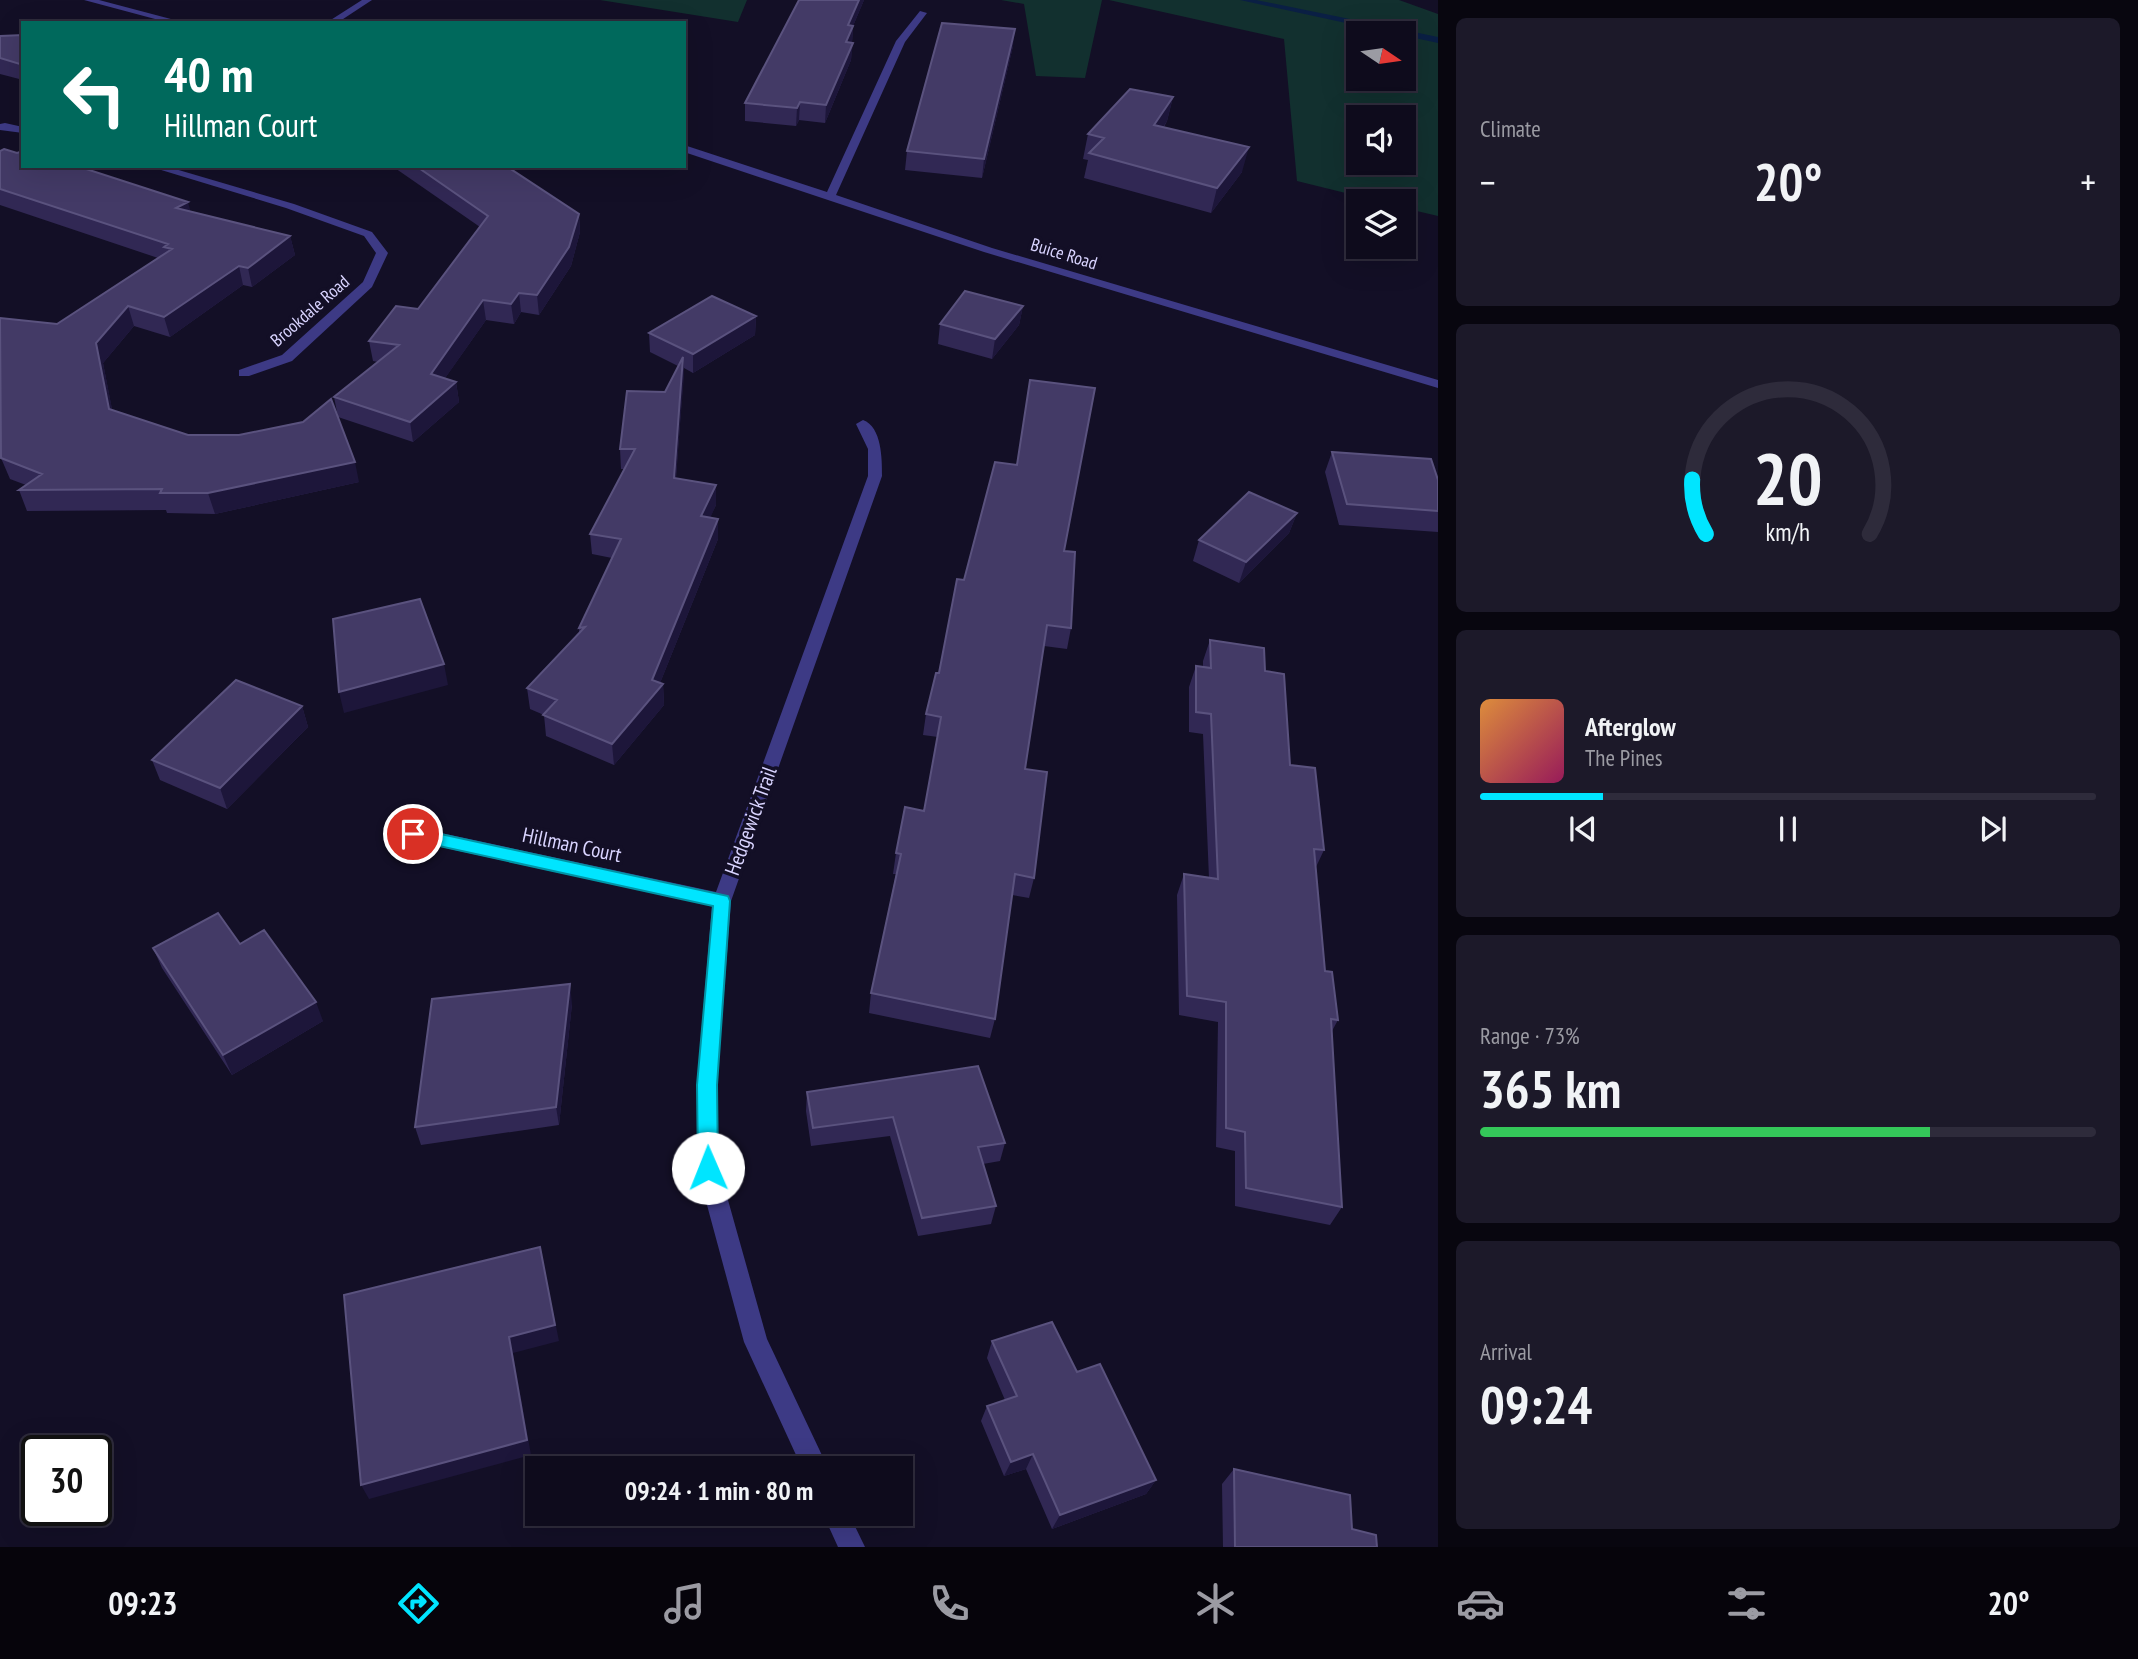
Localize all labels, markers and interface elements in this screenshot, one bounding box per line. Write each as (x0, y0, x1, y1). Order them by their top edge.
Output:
north arrow (1346, 21, 1416, 91)
map controls (1346, 21, 1416, 259)
text: 40 m (164, 42, 253, 106)
icon: left (49, 49, 140, 140)
text: Hillman Court (164, 104, 317, 146)
button: sound (1346, 105, 1416, 175)
text: Climate (1480, 114, 1541, 143)
text: 20° (1754, 148, 1822, 215)
text: − (1480, 157, 1496, 206)
text: + (2080, 157, 2096, 206)
button: layers (1346, 189, 1416, 259)
street label: Buice Road (1028, 233, 1100, 274)
street label: Brookdale Road (265, 270, 354, 351)
text: 20 (1753, 430, 1823, 524)
text: km/h (1766, 515, 1810, 547)
text: Afterglow (1585, 710, 1676, 743)
text: The Pines (1585, 743, 1663, 772)
street label: Hedgewick Trail (718, 763, 783, 879)
pin (383, 804, 443, 864)
icon: previous (1564, 810, 1602, 848)
icon: pause (1769, 810, 1807, 848)
icon: next (1974, 810, 2012, 848)
icon: arrive (394, 815, 432, 853)
street label: Hillman Court (520, 821, 624, 868)
text: Range · 73% (1480, 1021, 1580, 1050)
text: 365 km (1480, 1055, 1621, 1122)
position arrow (671, 1131, 745, 1205)
text: Arrival (1480, 1337, 1532, 1366)
text: 09:24 (1480, 1371, 1592, 1438)
speed limit sign: 30 (21, 1435, 112, 1526)
text: 09:24 · 1 min · 80 m (625, 1474, 813, 1507)
icon: directions (394, 1579, 443, 1628)
icon: music (660, 1579, 709, 1628)
icon: phone (925, 1579, 974, 1628)
icon: climate (1191, 1579, 1240, 1628)
icon: car (1456, 1579, 1505, 1628)
icon: filters (1722, 1579, 1771, 1628)
text: 09:23 (108, 1582, 178, 1624)
text: 20° (1987, 1582, 2030, 1624)

